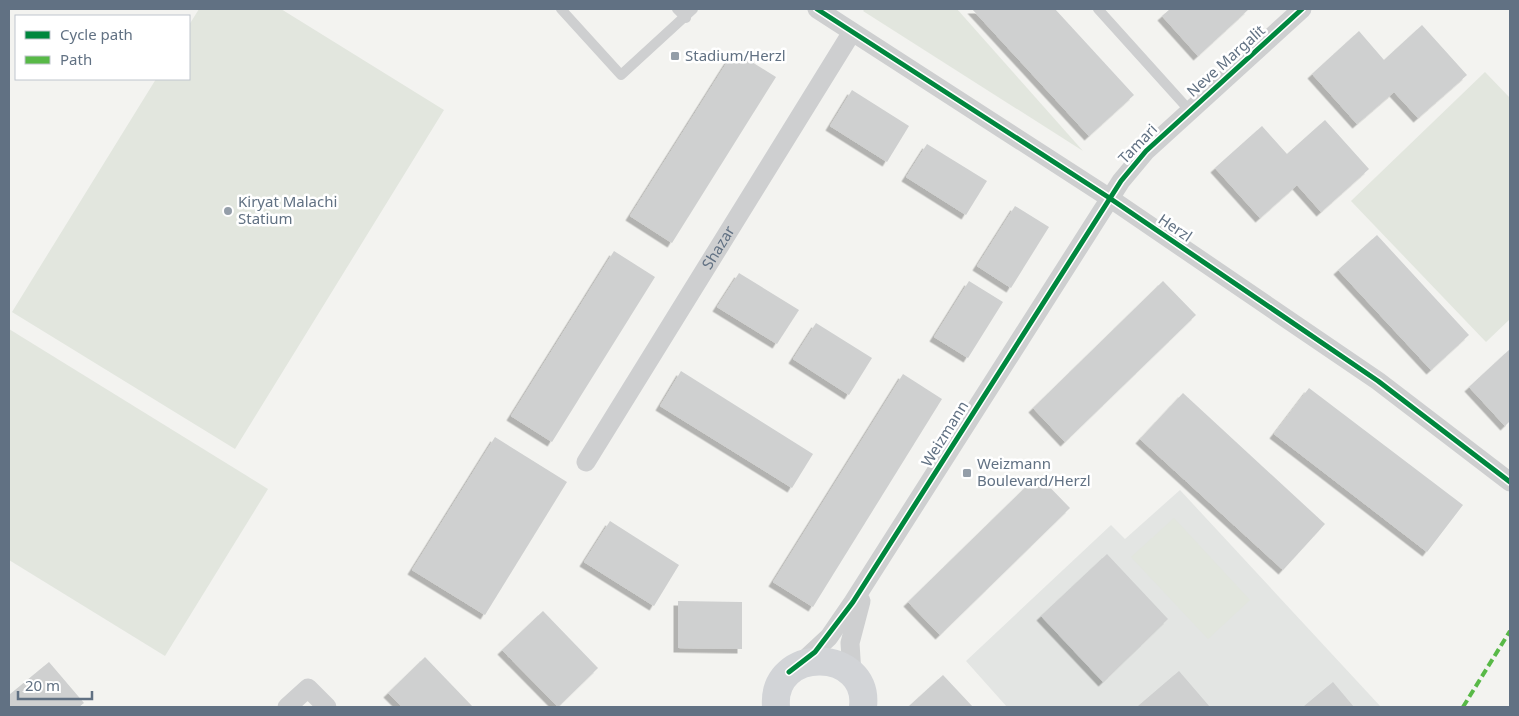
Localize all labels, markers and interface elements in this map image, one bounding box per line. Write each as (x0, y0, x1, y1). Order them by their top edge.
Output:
legend (15, 15, 190, 80)
street label: Neve Margalit (1182, 20, 1269, 101)
text: Cycle path (60, 24, 133, 44)
place label: Stadium/Herzl (685, 45, 786, 65)
text: Path (60, 49, 92, 69)
marker: Stadium/Herzl (669, 50, 681, 62)
street label: Tamari (1113, 119, 1161, 168)
place label: Kiryat Malachi Statium (238, 191, 337, 228)
marker: Kiryat Malachi Statium (222, 205, 234, 217)
street label: Herzl (1155, 209, 1196, 246)
street label: Shazar (697, 222, 739, 273)
street label: Weizmann (916, 397, 972, 470)
place label: Weizmann Boulevard/Herzl (977, 453, 1091, 490)
marker: Weizmann Boulevard/Herzl (961, 467, 973, 479)
scale bar (18, 668, 91, 700)
text: 20 m (25, 675, 60, 695)

